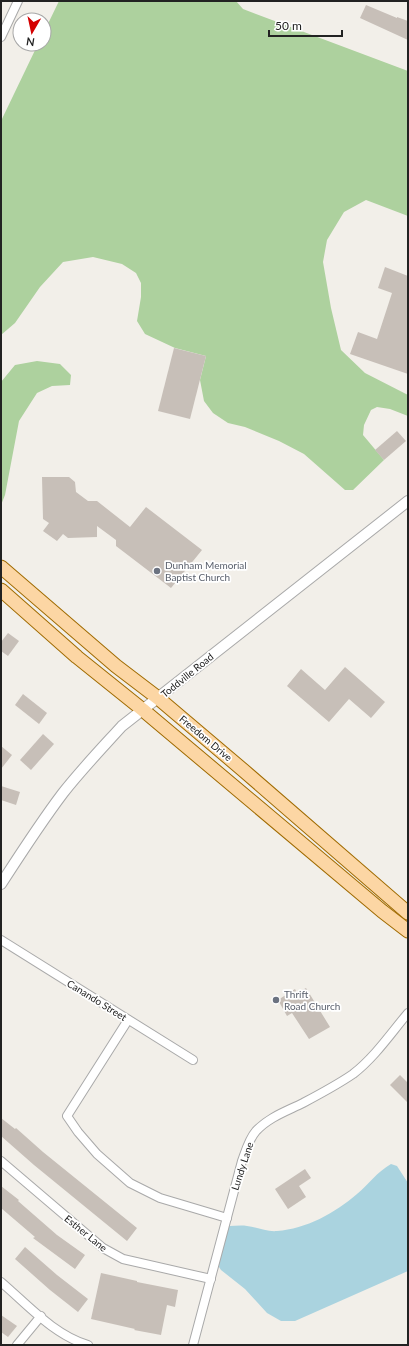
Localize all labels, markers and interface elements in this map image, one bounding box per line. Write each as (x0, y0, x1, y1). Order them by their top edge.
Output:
north arrow (12, 12, 52, 52)
scale bar (269, 12, 342, 38)
text: 50 m (275, 18, 302, 33)
text: N (25, 35, 36, 49)
place label: Dunham Memorial Baptist Church (165, 559, 247, 583)
marker: Dunham Memorial Baptist Church (152, 566, 162, 576)
street label: Toddville Road (158, 650, 216, 700)
street label: Freedom Drive (177, 712, 235, 764)
street label: Canando Street (65, 977, 129, 1023)
place label: Thrift Road Church (284, 988, 340, 1012)
marker: Thrift Road Church (271, 995, 281, 1005)
street label: Lundy Lane (229, 1140, 255, 1192)
street label: Esther Lane (62, 1212, 110, 1254)

